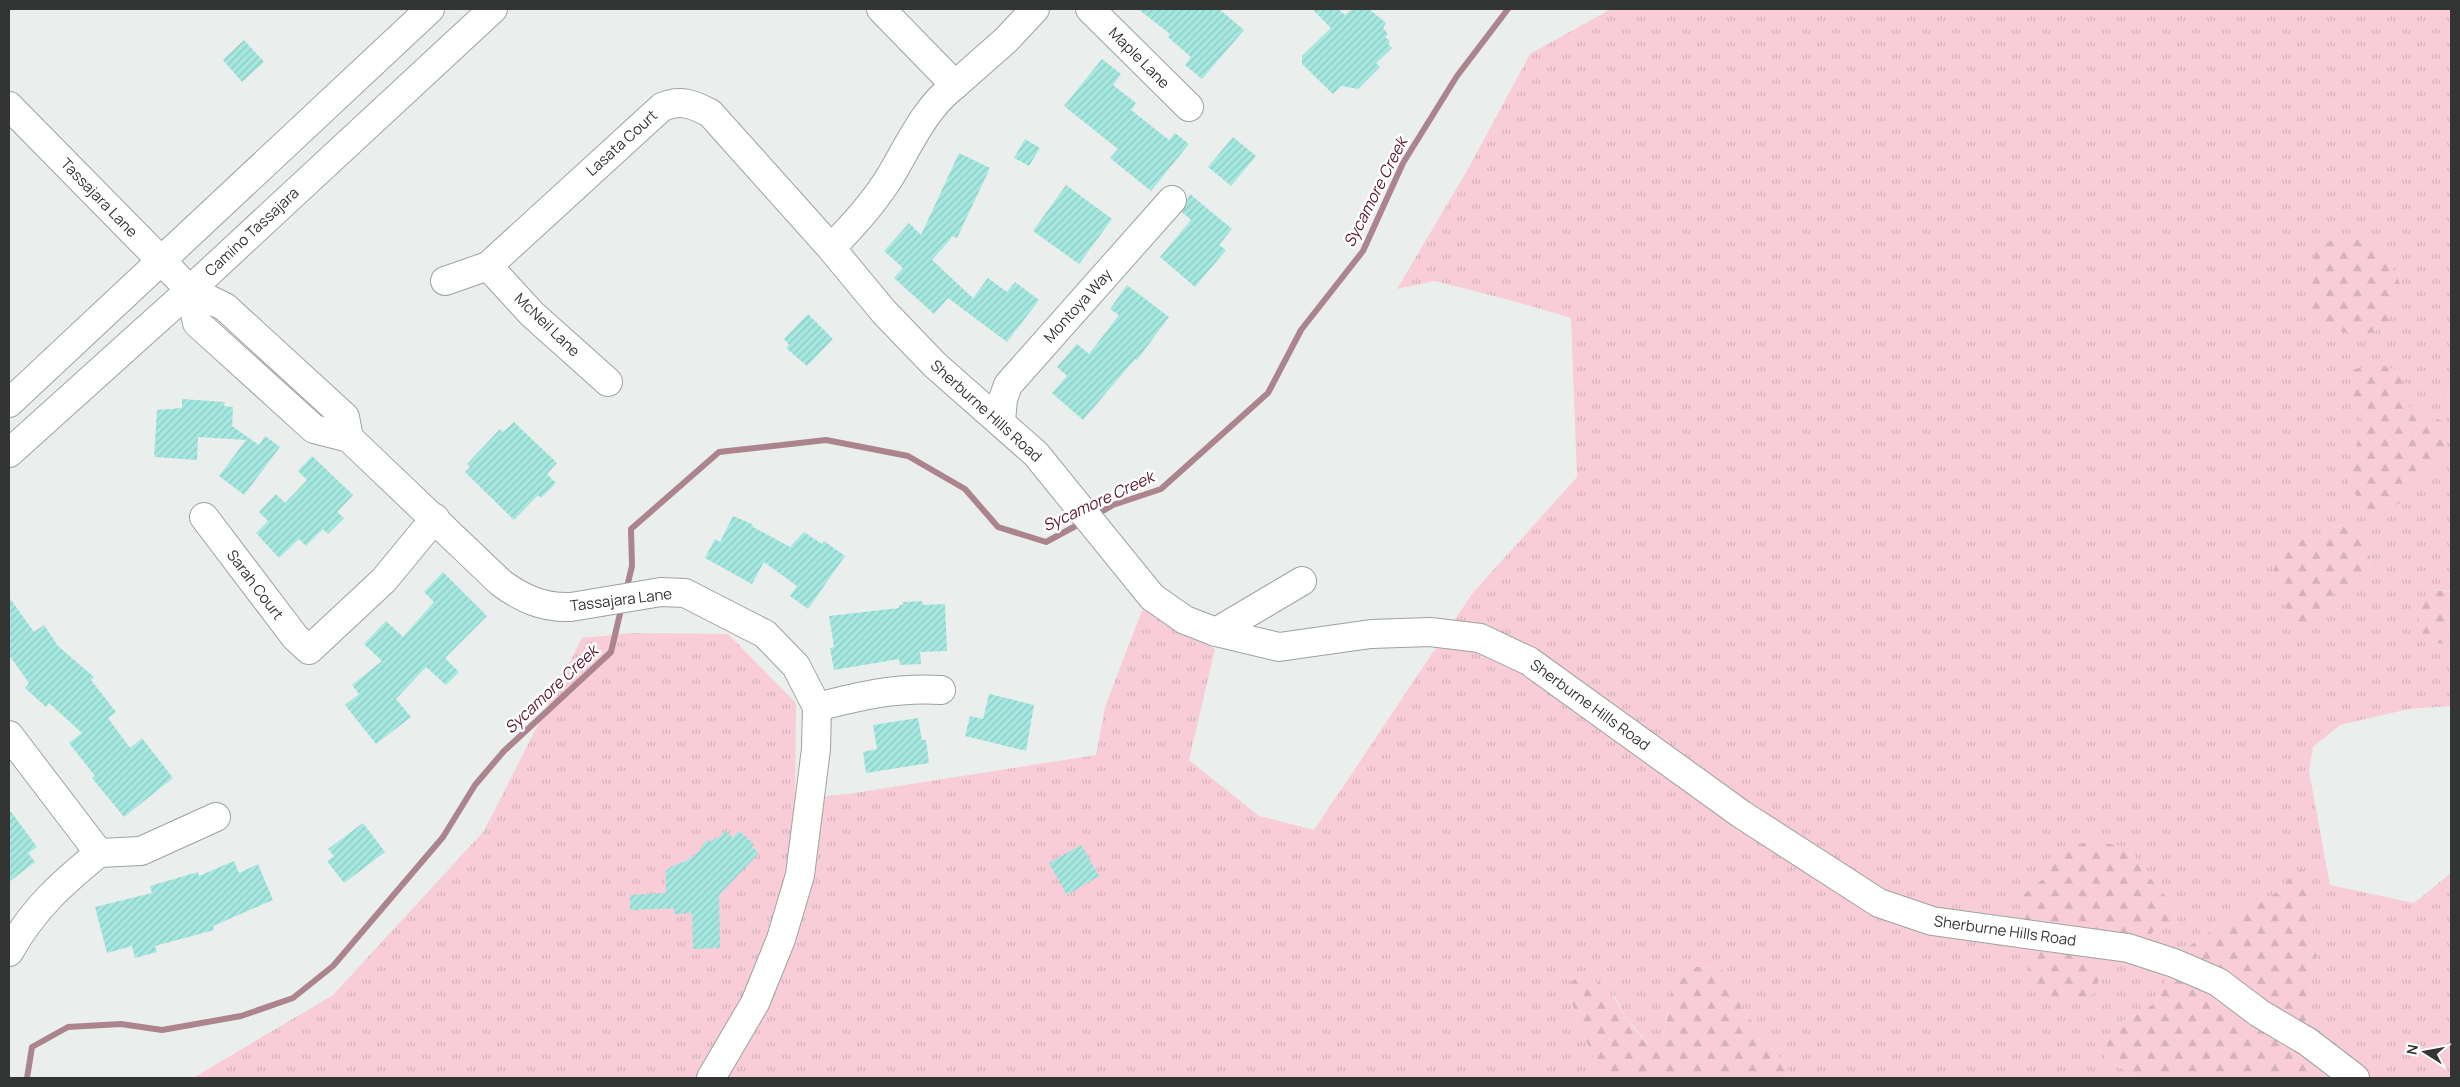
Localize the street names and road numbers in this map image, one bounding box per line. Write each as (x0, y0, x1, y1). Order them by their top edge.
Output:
street label: Maple Lane (1104, 22, 1175, 93)
street label: Lasata Court (581, 105, 662, 180)
street label: Tassajara Lane (56, 154, 143, 242)
street label: Camino Tassajara (200, 182, 303, 281)
street label: Montoya Way (1039, 264, 1117, 347)
street label: McNeil Lane (510, 288, 585, 361)
street label: Sherburne Hills Road (926, 355, 1047, 466)
street label: Sarah Court (222, 545, 289, 624)
street label: Tassajara Lane (569, 583, 673, 616)
street label: Sherburne Hills Road (1526, 654, 1654, 755)
street label: Sherburne Hills Road (1933, 910, 2078, 951)

